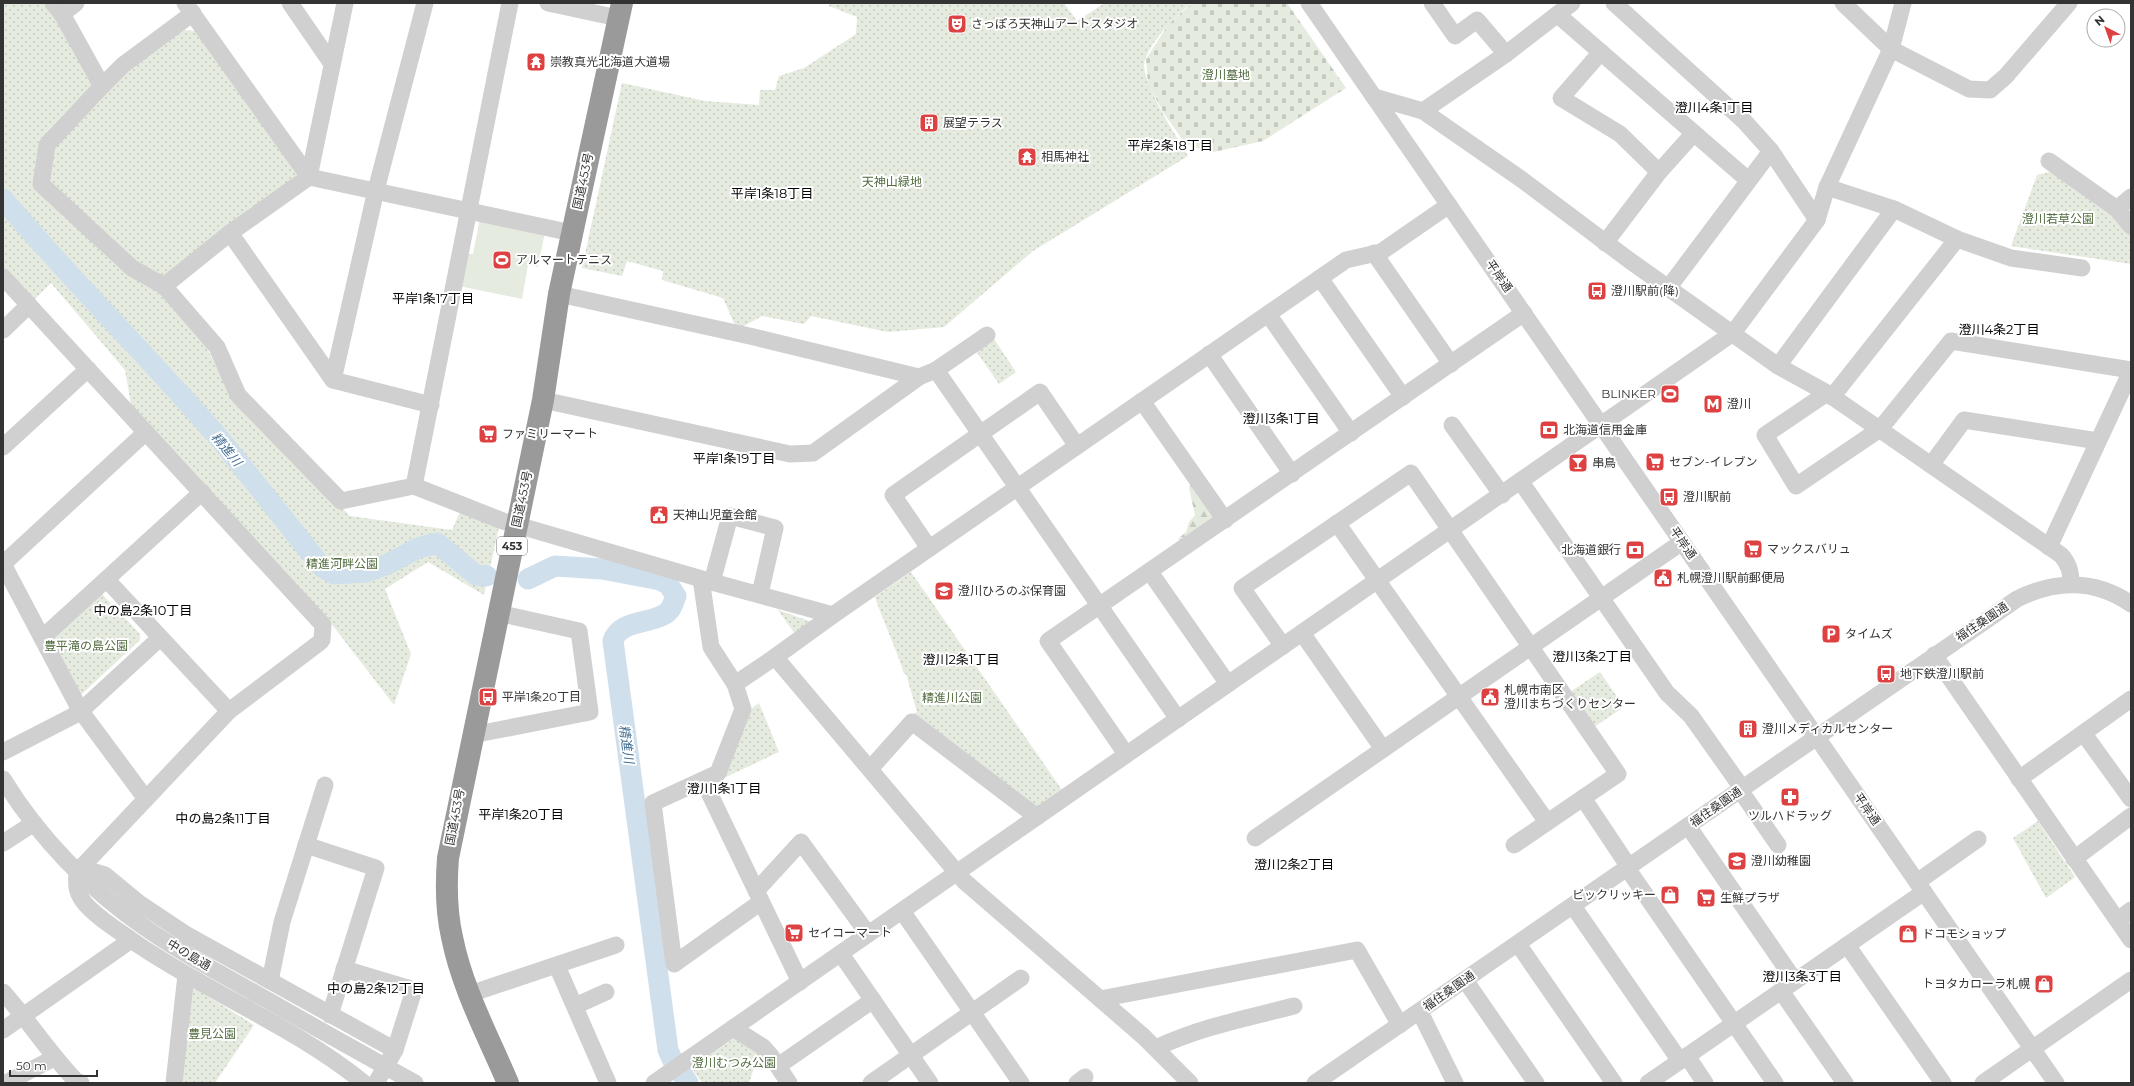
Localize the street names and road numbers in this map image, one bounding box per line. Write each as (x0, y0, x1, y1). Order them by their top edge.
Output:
street label: 国道453号 (569, 151, 596, 211)
street label: 平岸通 (1483, 257, 1516, 295)
street label: 国道453号 (508, 469, 535, 529)
street label: 平岸通 (1667, 524, 1700, 562)
road number: 453 (497, 537, 527, 555)
street label: 福住桑園通 (1953, 599, 2011, 645)
street label: 福住桑園通 (1687, 783, 1745, 830)
street label: 国道453号 (442, 787, 467, 847)
street label: 平岸通 (1851, 790, 1884, 828)
street label: 中の島通 (165, 936, 214, 973)
street label: 福住桑園通 (1420, 967, 1478, 1014)

